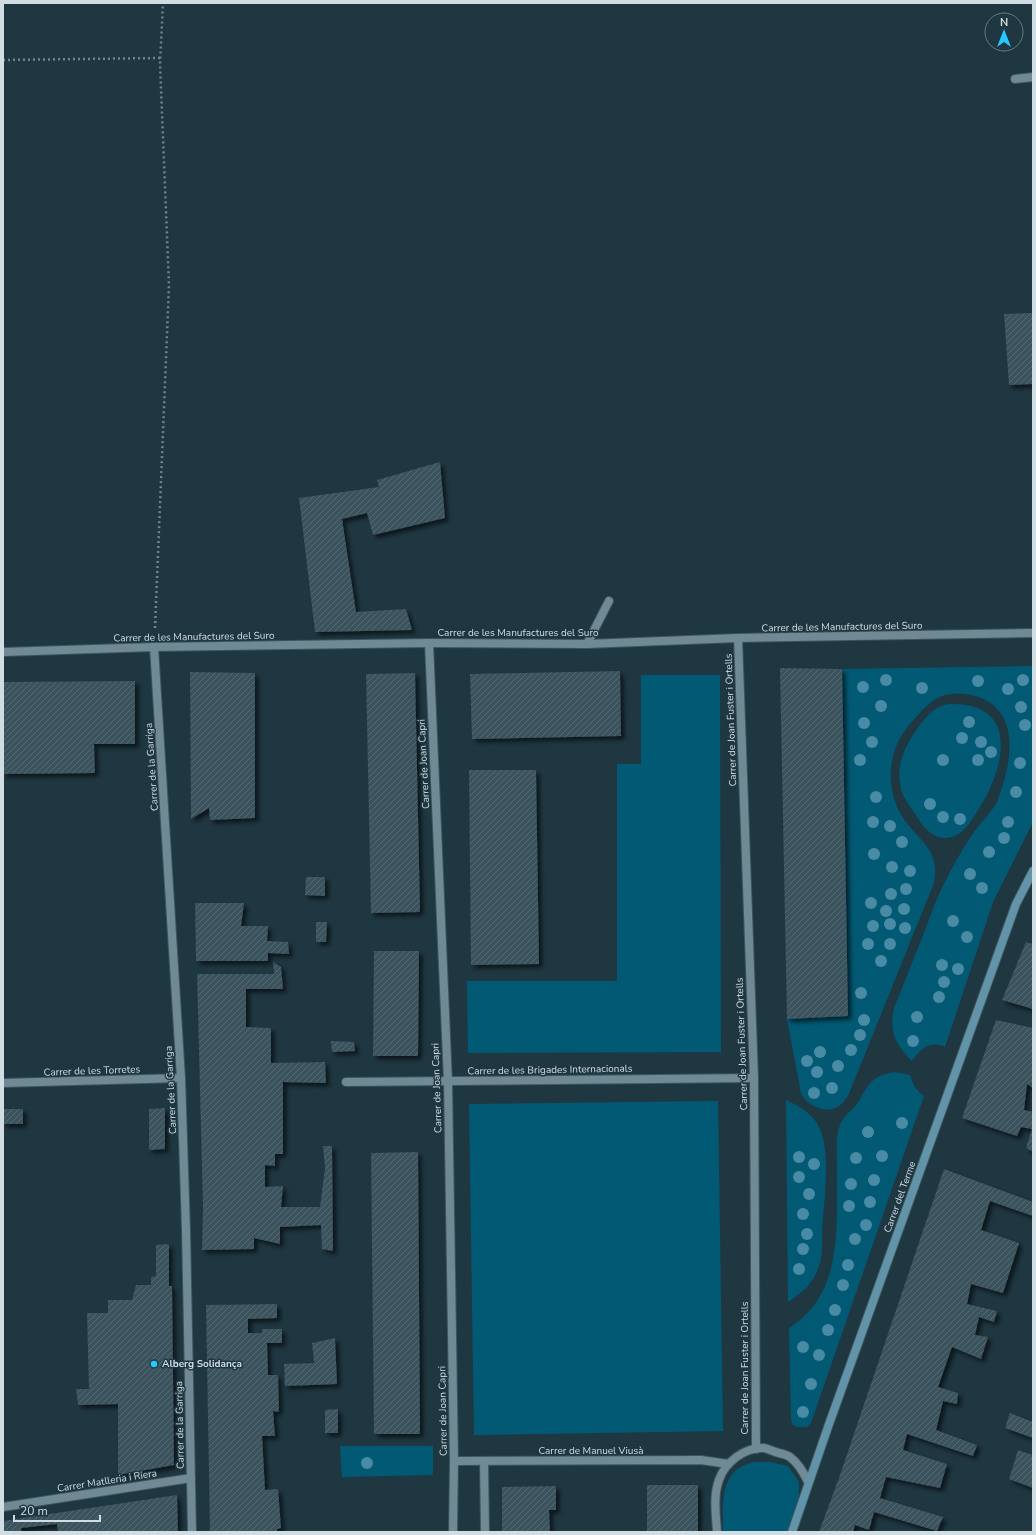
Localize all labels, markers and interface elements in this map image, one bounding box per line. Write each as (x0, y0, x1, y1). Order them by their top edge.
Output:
north arrow (984, 12, 1024, 52)
text: N (1000, 15, 1008, 30)
street label: Carrer de les Manufactures del Suro (761, 619, 923, 635)
street label: Carrer de les Manufactures del Suro (438, 626, 599, 640)
street label: Carrer de les Manufactures del Suro (113, 629, 275, 645)
street label: Carrer de Joan Fuster i Ortells (722, 653, 740, 787)
street label: Carrer de Joan Capri (415, 719, 433, 809)
street label: Carrer de la Garriga (142, 723, 162, 811)
street label: Carrer de Joan Fuster i Ortells (733, 977, 751, 1111)
street label: Carrer de Joan Capri (428, 1043, 446, 1133)
street label: Carrer de la Garriga (162, 1046, 180, 1134)
street label: Carrer de les Torretes (43, 1062, 141, 1080)
street label: Carrer de les Brigades Internacionals (467, 1062, 633, 1078)
street label: Carrer del Terme (881, 1159, 919, 1235)
street label: Carrer de Joan Fuster i Ortells (738, 1301, 752, 1435)
place label: Alberg Solidança (162, 1357, 242, 1371)
marker: Alberg Solidança (149, 1359, 159, 1369)
street label: Carrer de Joan Capri (435, 1366, 451, 1456)
street label: Carrer de la Garriga (172, 1381, 188, 1469)
street label: Carrer de Manuel Viusà (538, 1444, 644, 1458)
street label: Carrer Matlleria i Riera (56, 1466, 158, 1496)
scale bar (14, 1497, 100, 1523)
text: 20 m (20, 1503, 48, 1519)

